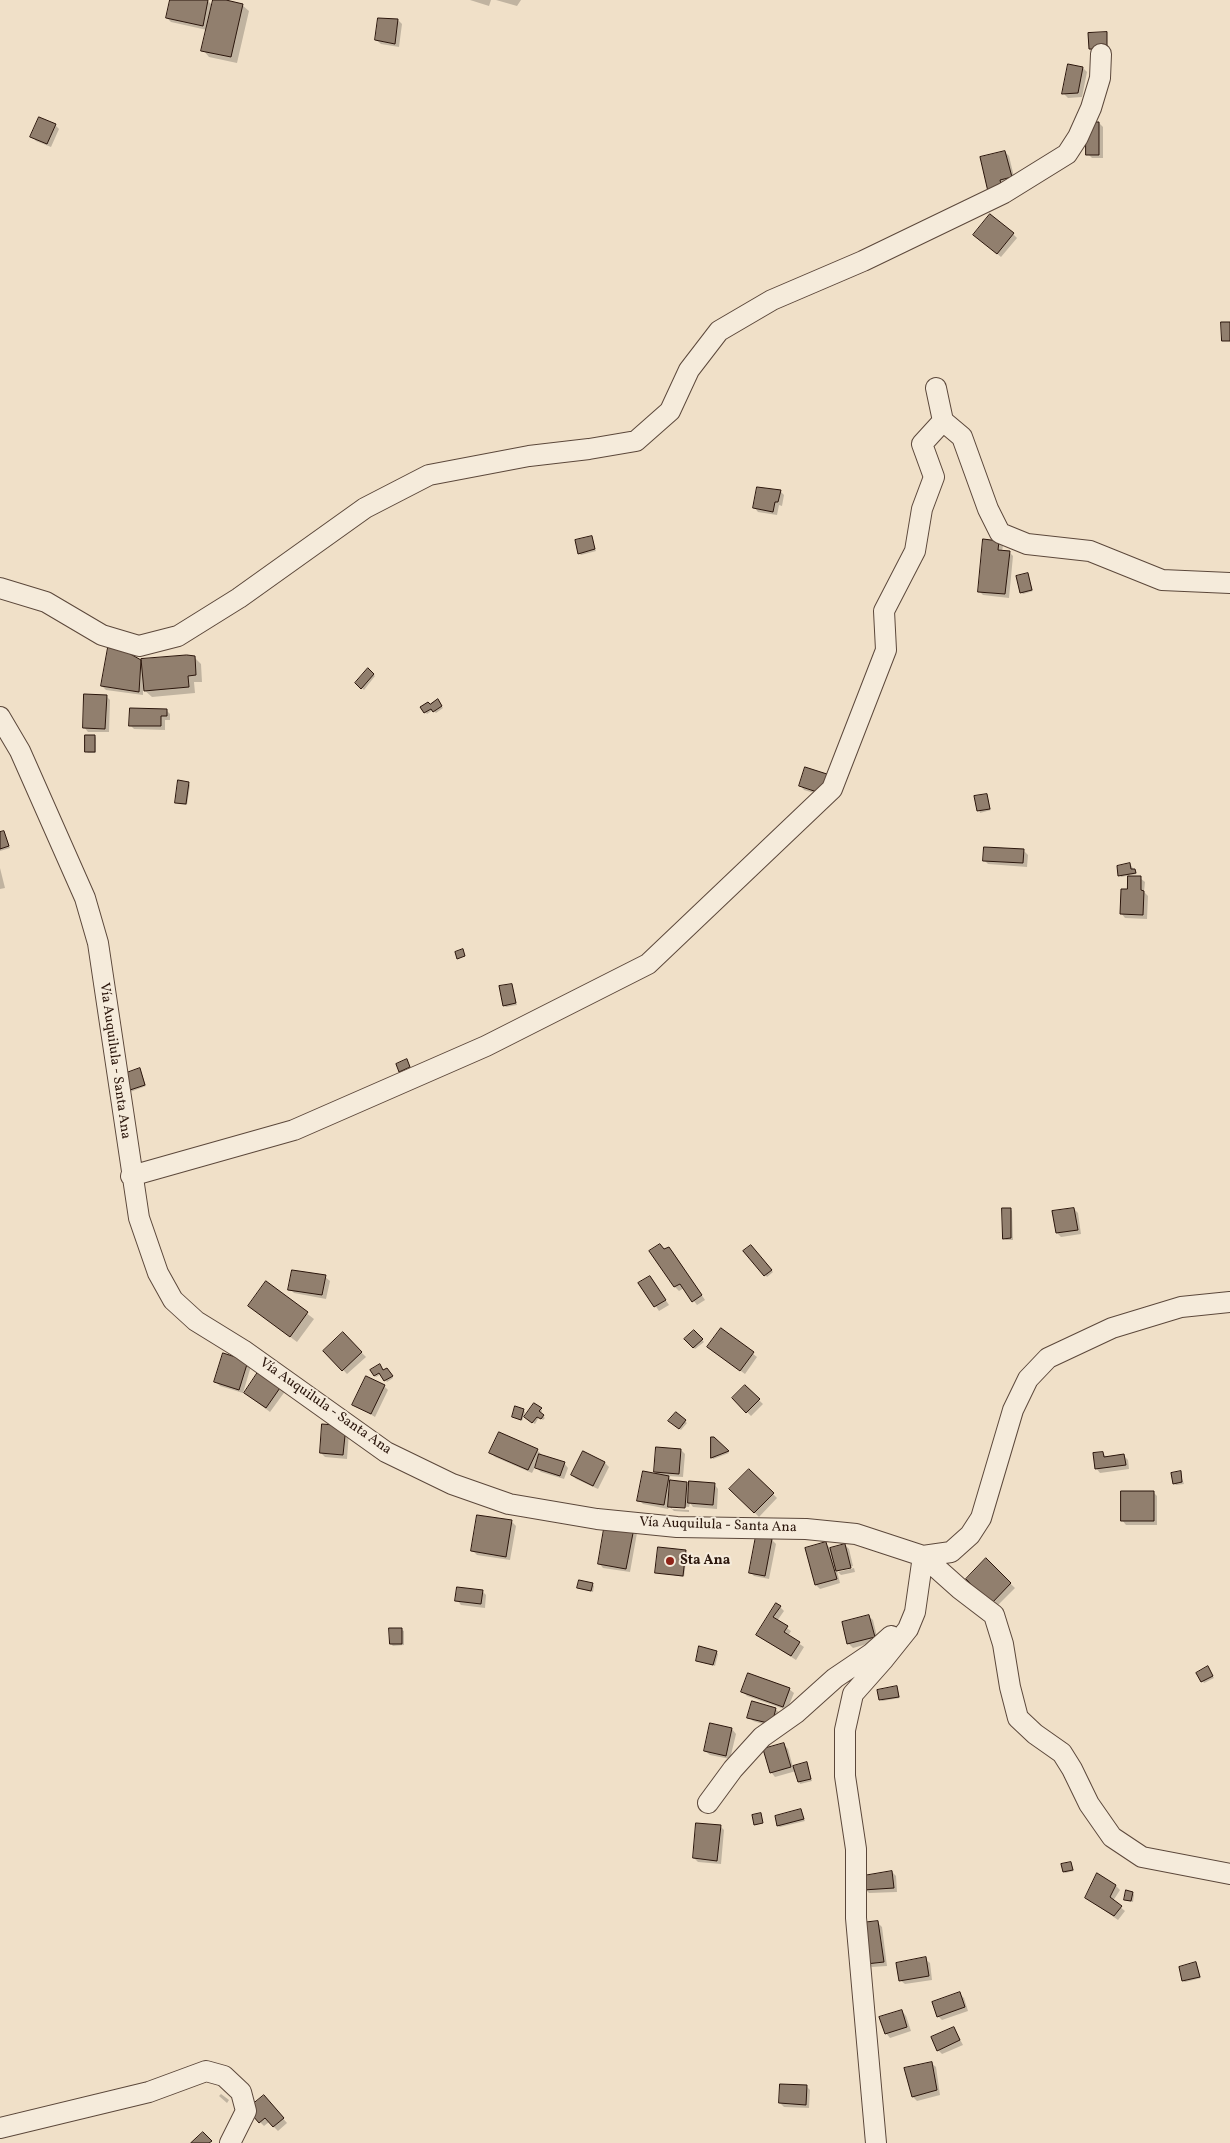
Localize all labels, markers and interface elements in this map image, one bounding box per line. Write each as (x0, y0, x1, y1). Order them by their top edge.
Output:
street label: Vía Auquilula - Santa Ana (95, 982, 133, 1140)
street label: Vía Auquilula - Santa Ana (256, 1355, 394, 1459)
street label: Vía Auquilula - Santa Ana (639, 1515, 797, 1537)
place label: Sta Ana (680, 1553, 730, 1569)
marker: Sta Ana (664, 1555, 676, 1567)

